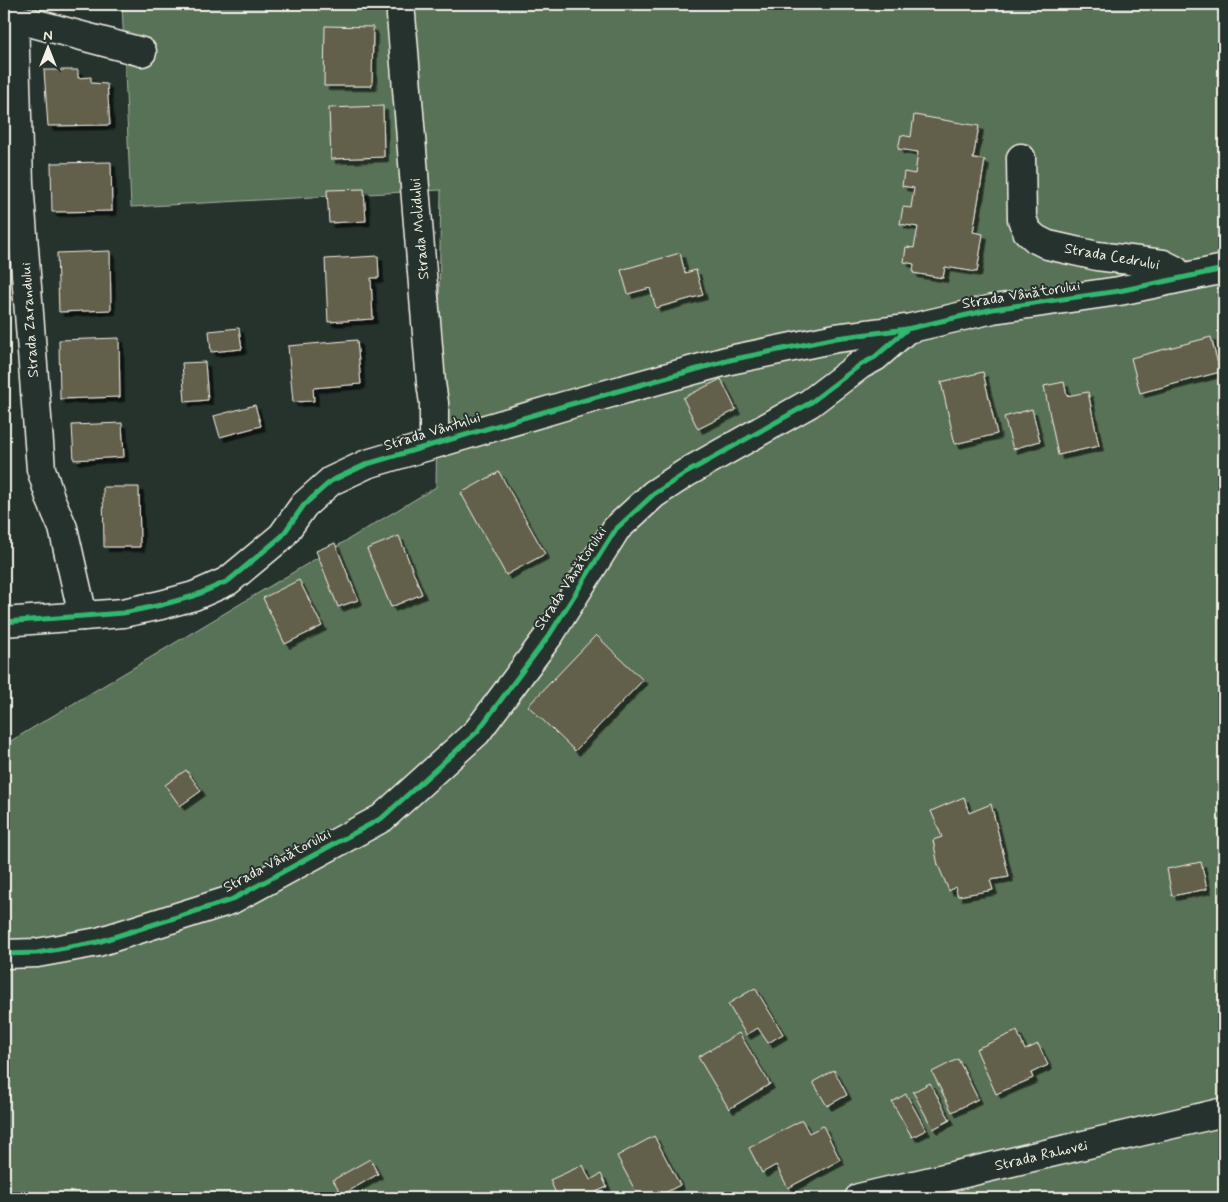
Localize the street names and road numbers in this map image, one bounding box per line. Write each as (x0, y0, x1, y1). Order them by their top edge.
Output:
street label: Strada Molidului (406, 177, 434, 281)
street label: Strada Cedrului (1063, 239, 1161, 275)
street label: Strada Zarandului (16, 262, 44, 378)
street label: Strada Vânătorului (960, 276, 1082, 314)
street label: Strada Vântului (381, 408, 483, 456)
street label: Strada Vânătorului (530, 523, 612, 634)
street label: Strada Vânătorului (220, 824, 335, 898)
street label: Strada Rahovei (993, 1136, 1090, 1176)

